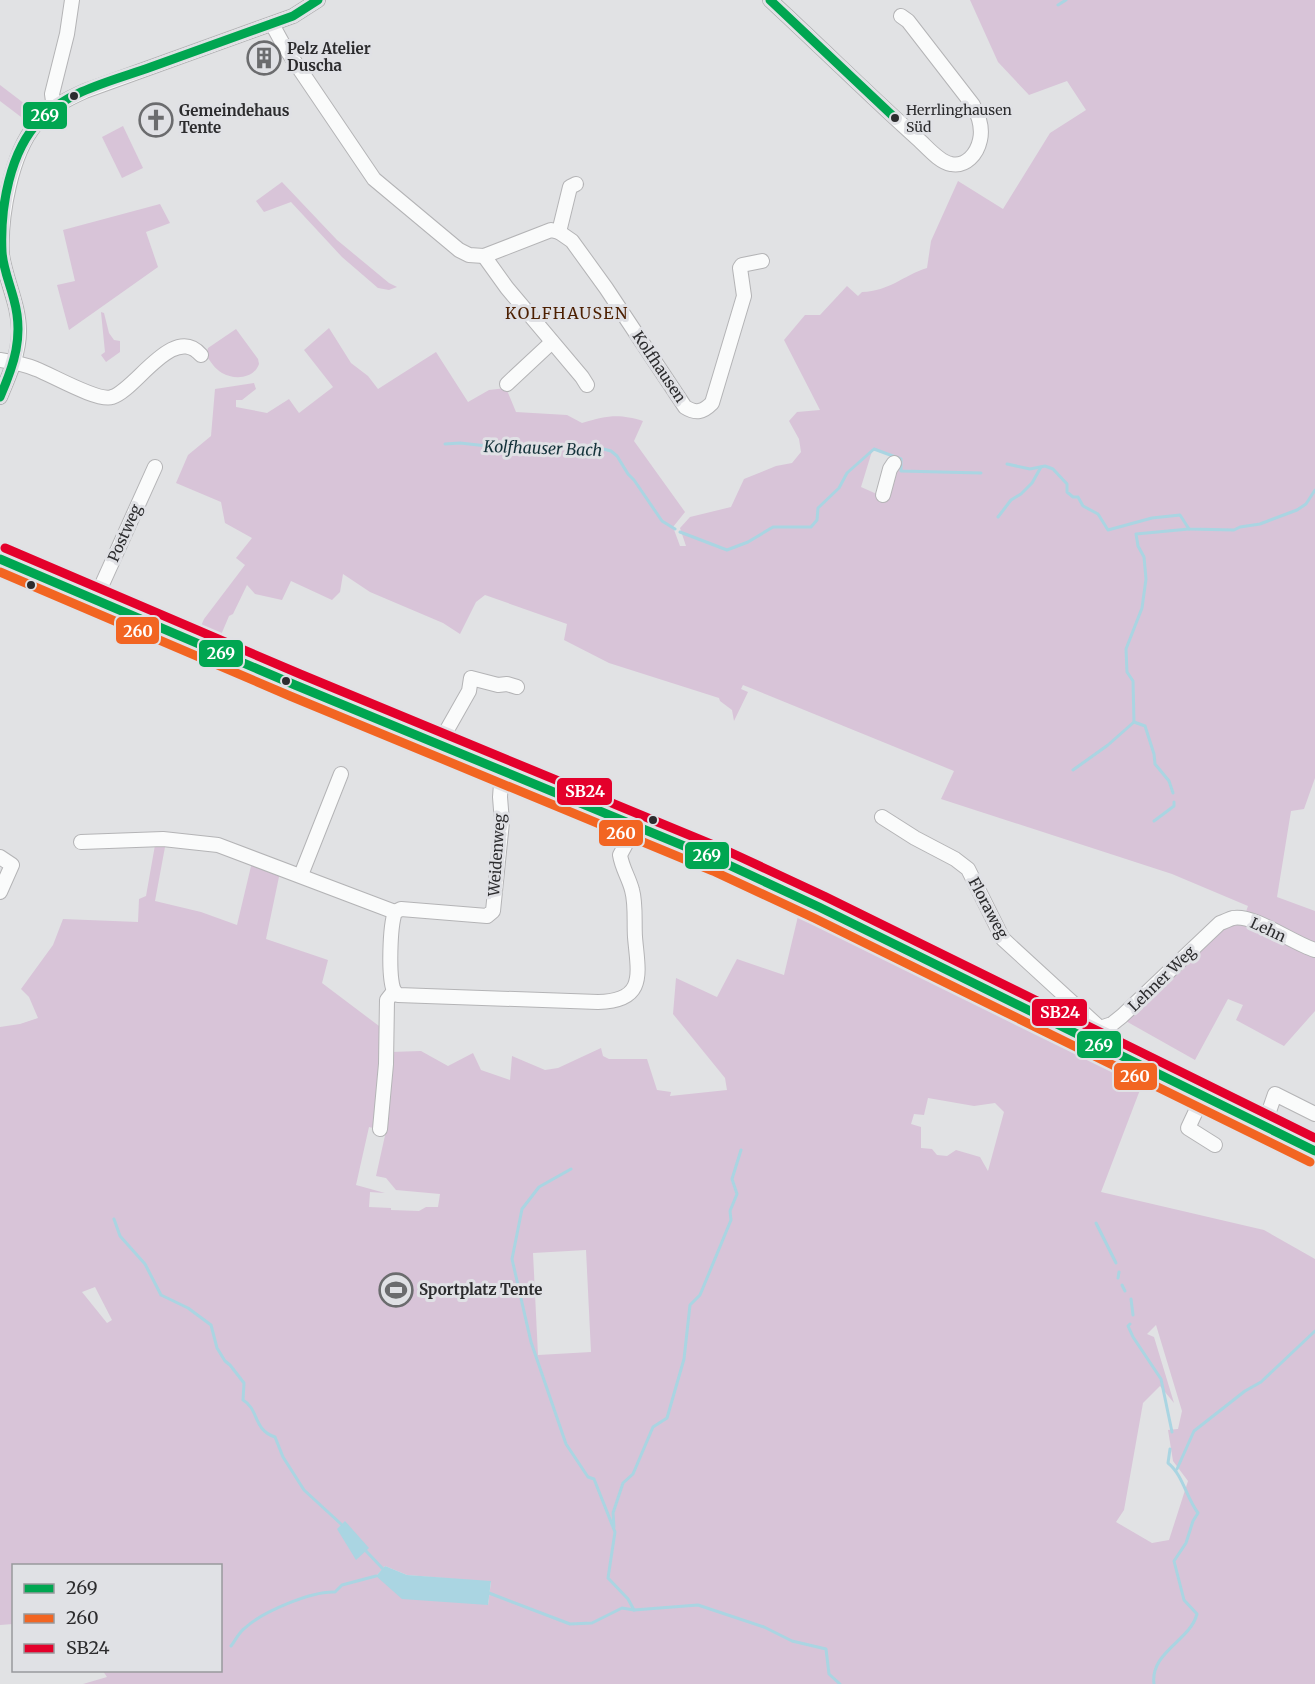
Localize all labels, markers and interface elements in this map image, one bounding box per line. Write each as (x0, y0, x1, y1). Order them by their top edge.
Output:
place label: Pelz Atelier Duscha (287, 39, 371, 75)
building icon: Pelz Atelier Duscha (246, 40, 282, 76)
unlabelled marker (68, 90, 80, 102)
line badge: 269 (22, 101, 68, 130)
place label: Gemeindehaus Tente (179, 101, 290, 137)
place label: Herrlinghausen Süd (906, 101, 1012, 136)
church icon: Gemeindehaus Tente (138, 102, 174, 138)
text: 269 (31, 105, 59, 125)
marker: Herrlinghausen Süd (889, 112, 901, 124)
district label: KOLFHAUSEN (505, 303, 629, 323)
street label: Kolfhausen (629, 327, 690, 406)
water label: Kolfhauser Bach (482, 436, 603, 460)
street label: Postweg (103, 501, 146, 565)
unlabelled marker (25, 579, 37, 591)
line badge: 260 (115, 616, 160, 645)
text: 260 (123, 621, 153, 641)
line badge: 269 (198, 639, 244, 668)
text: 269 (207, 643, 235, 663)
unlabelled marker (280, 675, 292, 687)
line badge: SB24 (556, 777, 613, 806)
text: SB24 (565, 781, 605, 801)
street label: Weidenweg (484, 813, 509, 898)
unlabelled marker (647, 814, 659, 826)
line badge: 260 (598, 819, 644, 847)
text: 260 (606, 823, 636, 843)
line badge: 269 (684, 841, 730, 870)
text: 269 (693, 845, 721, 865)
street label: Floraweg (964, 874, 1012, 942)
street label: Lehn (1247, 913, 1289, 946)
street label: Lehner Weg (1124, 942, 1199, 1015)
line badge: SB24 (1031, 998, 1088, 1027)
text: SB24 (1040, 1002, 1080, 1022)
line badge: 269 (1076, 1030, 1122, 1059)
text: 269 (1085, 1035, 1113, 1055)
line badge: 260 (1113, 1062, 1158, 1091)
text: 260 (1120, 1066, 1150, 1086)
sports icon: Sportplatz Tente (378, 1272, 414, 1308)
place label: Sportplatz Tente (419, 1280, 542, 1299)
legend (12, 1564, 222, 1672)
text: 269 (66, 1576, 98, 1599)
text: 260 (66, 1606, 99, 1629)
text: SB24 (66, 1636, 110, 1659)

